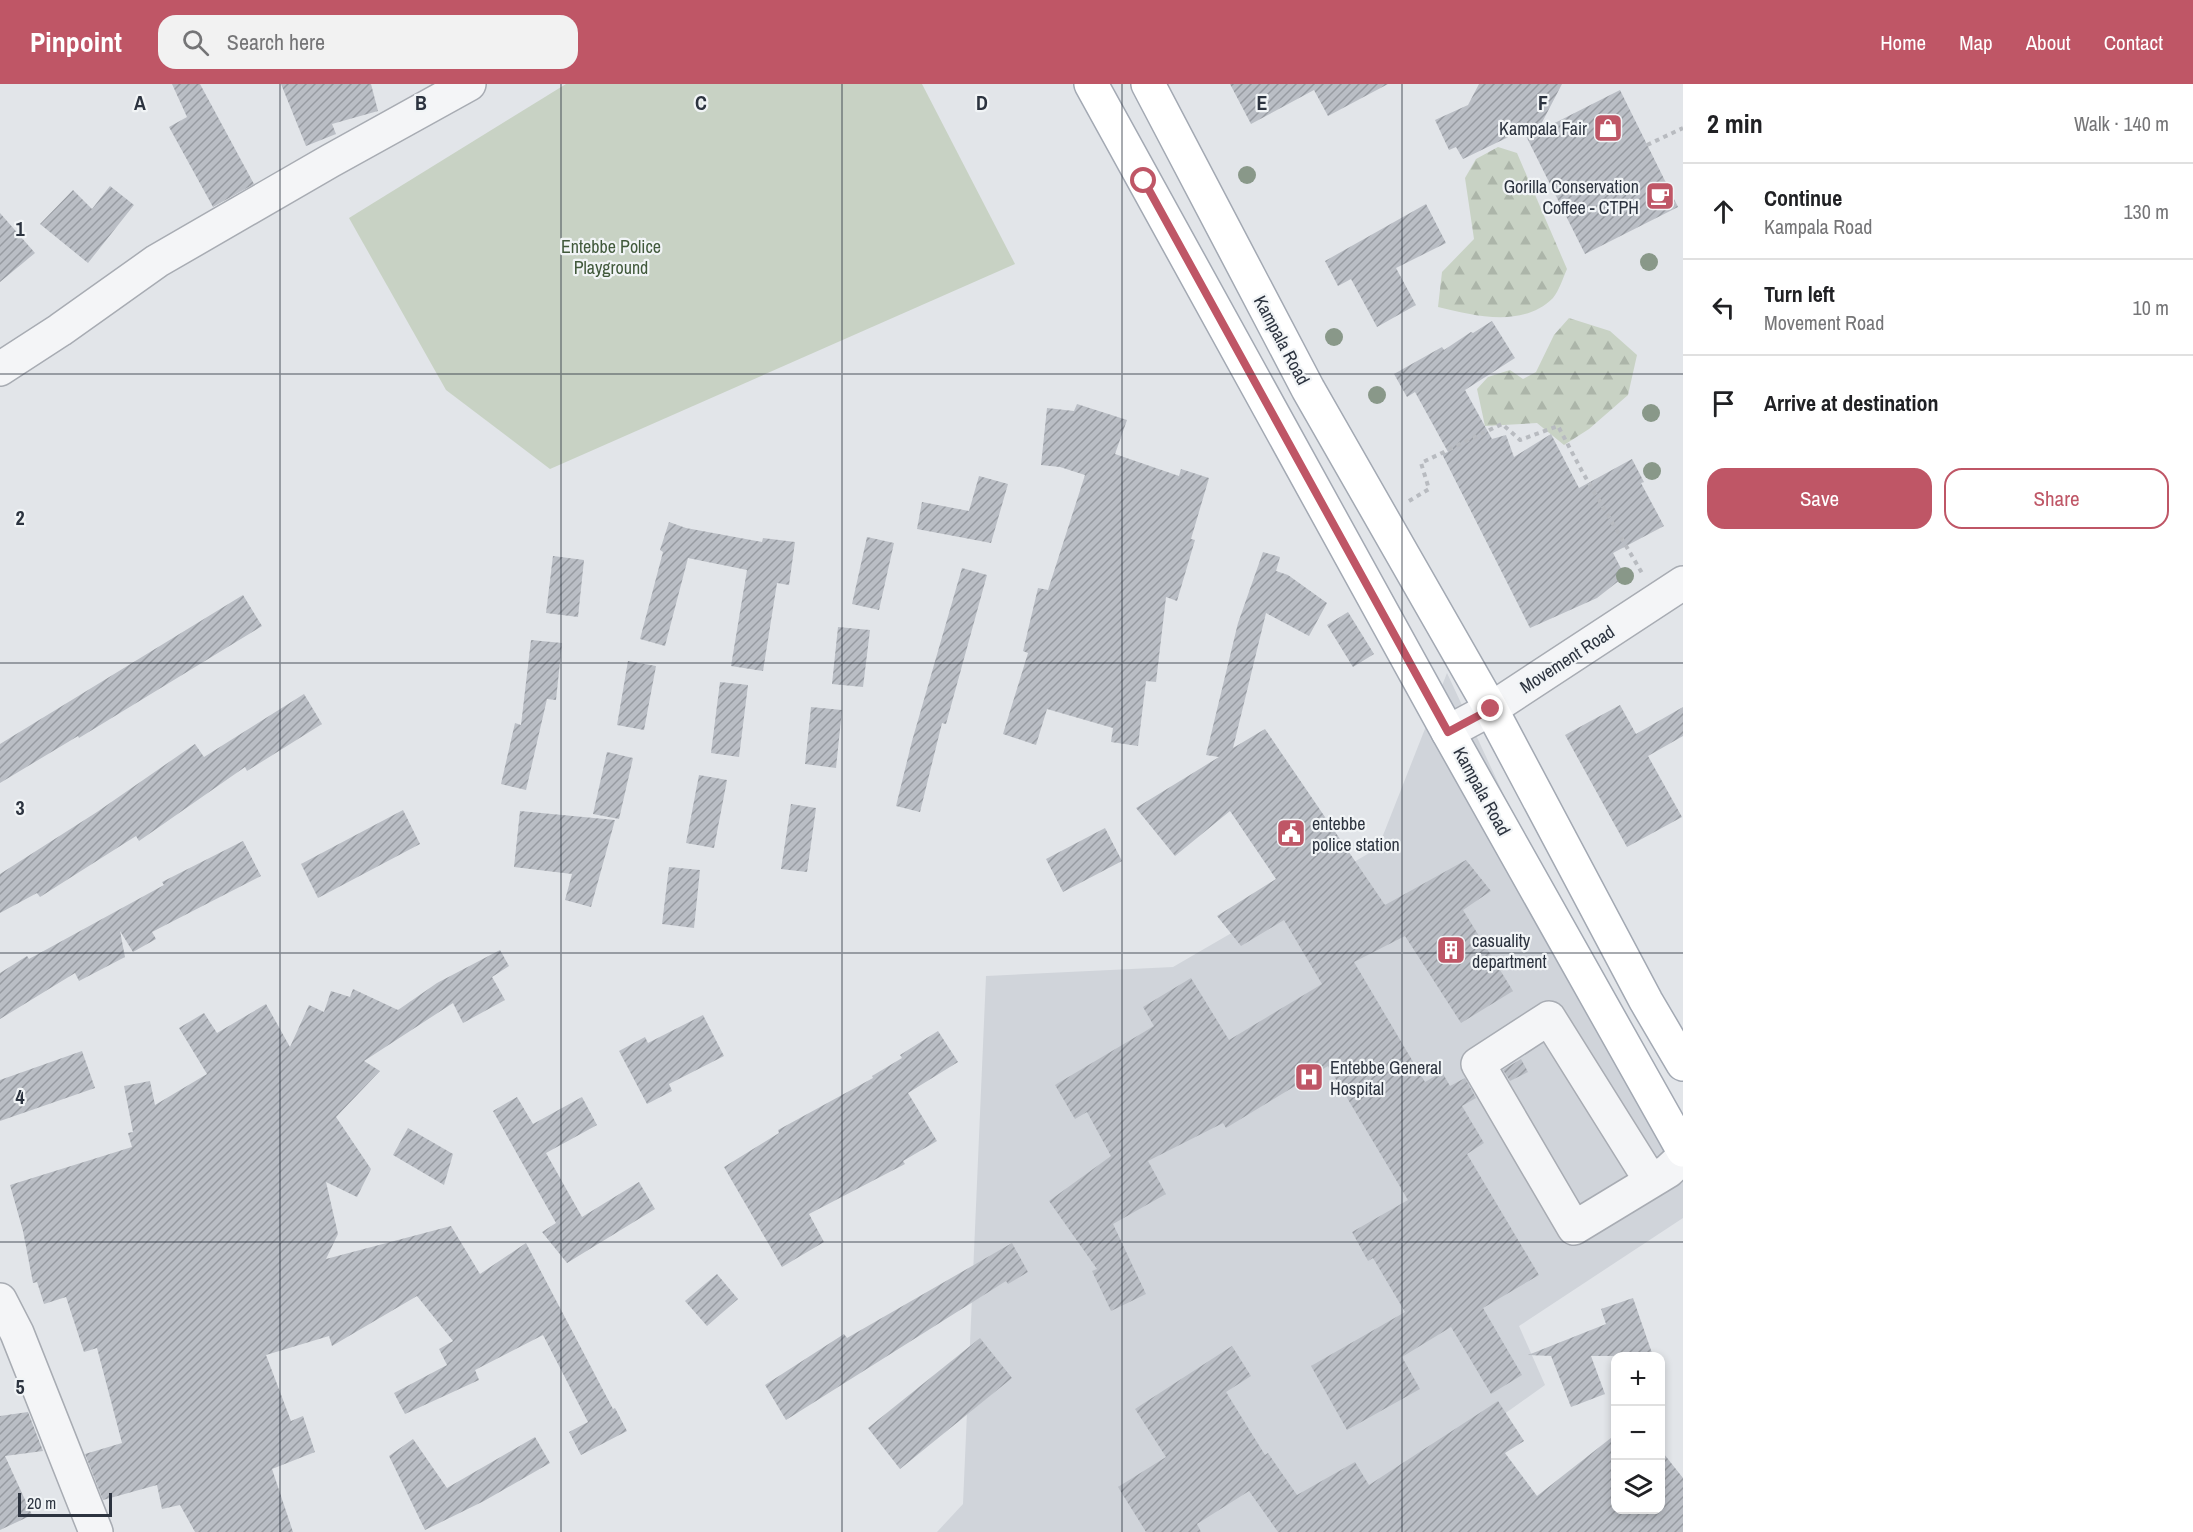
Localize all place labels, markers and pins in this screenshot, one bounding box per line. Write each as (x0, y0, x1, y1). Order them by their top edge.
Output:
shop icon: Kampala Fair (1592, 112, 1624, 144)
place label: Kampala Fair (1499, 116, 1587, 141)
place label: Gorilla Conservation Coffee - CTPH (1504, 174, 1639, 220)
cafe icon: Gorilla Conservation Coffee - CTPH (1644, 180, 1676, 212)
place label: entebbe police station (1312, 811, 1400, 857)
public building icon: entebbe police station (1275, 817, 1307, 849)
place label: casuality department (1472, 928, 1547, 974)
building icon: casuality department (1435, 934, 1467, 966)
place label: Entebbe General Hospital (1330, 1055, 1442, 1101)
hospital icon: Entebbe General Hospital (1293, 1061, 1325, 1093)

